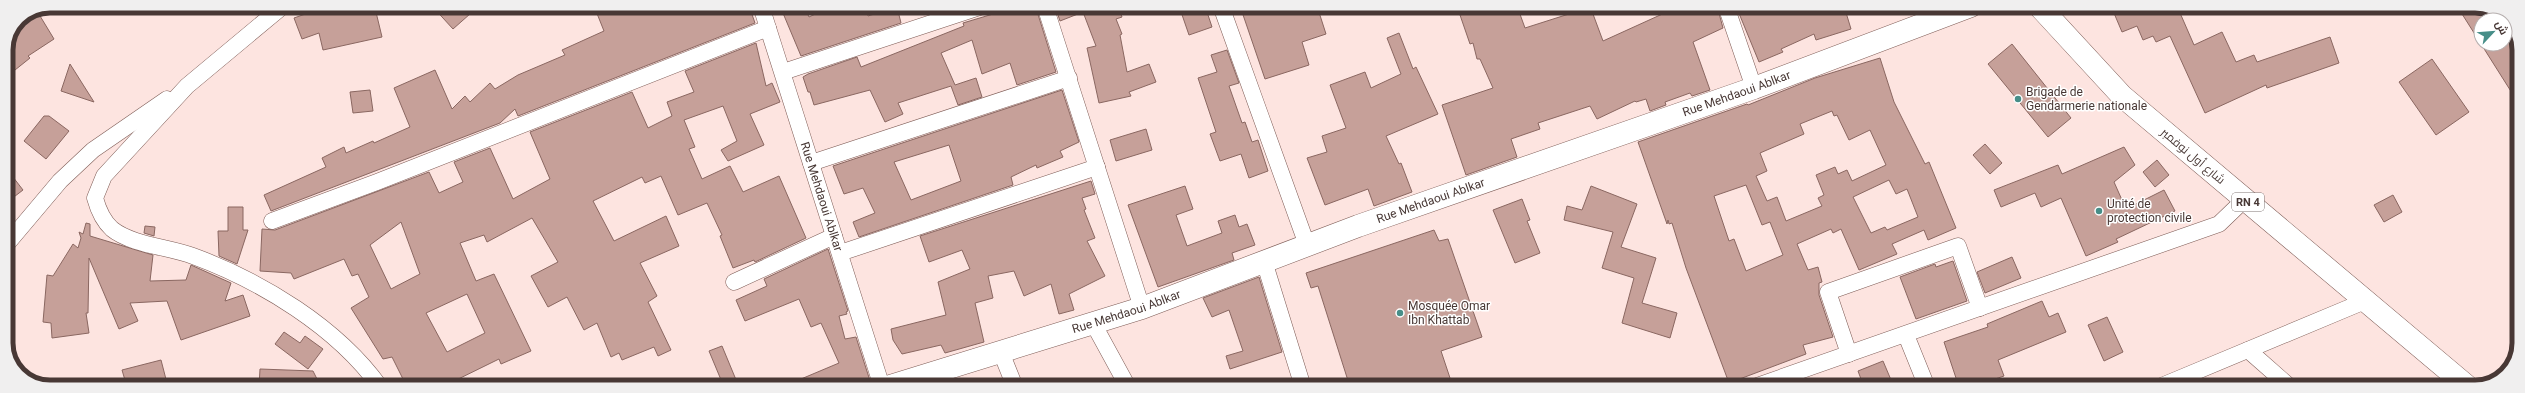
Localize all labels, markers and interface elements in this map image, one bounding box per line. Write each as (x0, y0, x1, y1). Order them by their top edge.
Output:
north arrow (2473, 12, 2513, 52)
text: ش (2493, 19, 2510, 37)
street label: Rue Mehdaoui Ablkar (1681, 68, 1793, 119)
place label: Brigade de Gendarmerie nationale (2026, 85, 2147, 113)
marker: Brigade de Gendarmerie nationale (2013, 94, 2023, 104)
street label: شارع أول نوفمبر (2157, 124, 2229, 188)
street label: Rue Mehdaoui Ablkar (798, 140, 845, 253)
street label: Rue Mehdaoui Ablkar (1375, 175, 1487, 226)
road number: RN 4 (2232, 193, 2264, 211)
place label: Unité de protection civile (2107, 197, 2192, 225)
marker: Unité de protection civile (2094, 206, 2104, 216)
street label: Rue Mehdaoui Ablkar (1070, 287, 1183, 336)
place label: Mosquée Omar Ibn Khattab (1408, 299, 1490, 327)
marker: Mosquée Omar Ibn Khattab (1395, 308, 1405, 318)

